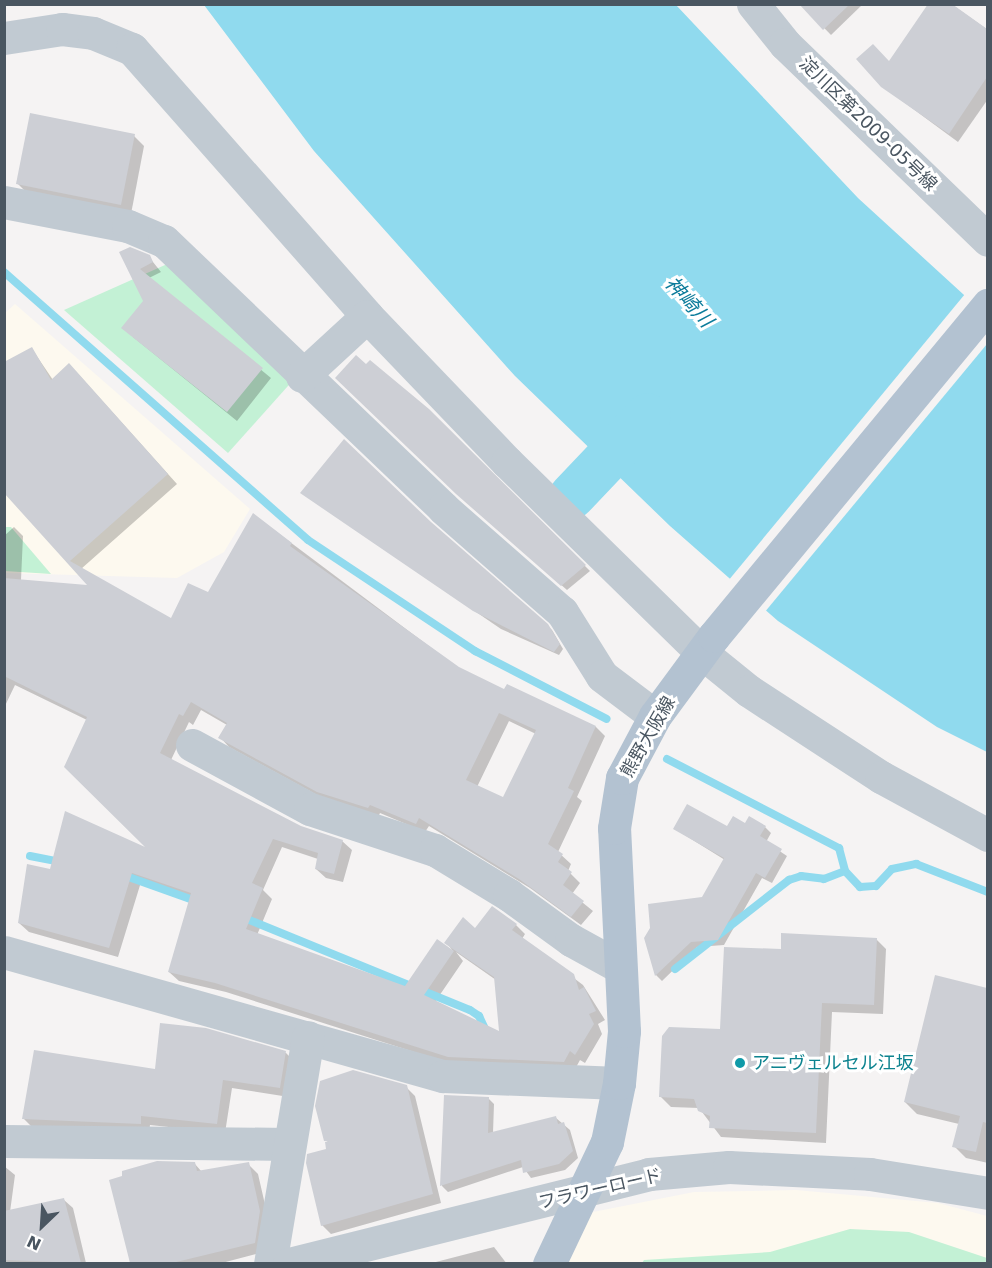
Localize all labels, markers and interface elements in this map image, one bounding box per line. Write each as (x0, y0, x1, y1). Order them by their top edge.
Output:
street label: 淀川区第2009-05号線 (795, 53, 941, 195)
water label: 神崎川 (660, 272, 718, 332)
street label: 熊野大阪線 (616, 693, 680, 781)
place label: アニヴェルセル江坂 (752, 1052, 914, 1074)
marker: アニヴェルセル江坂 (733, 1056, 747, 1070)
street label: フラワーロード (536, 1164, 664, 1214)
north arrow (12, 1196, 72, 1256)
text: N (24, 1231, 44, 1254)

